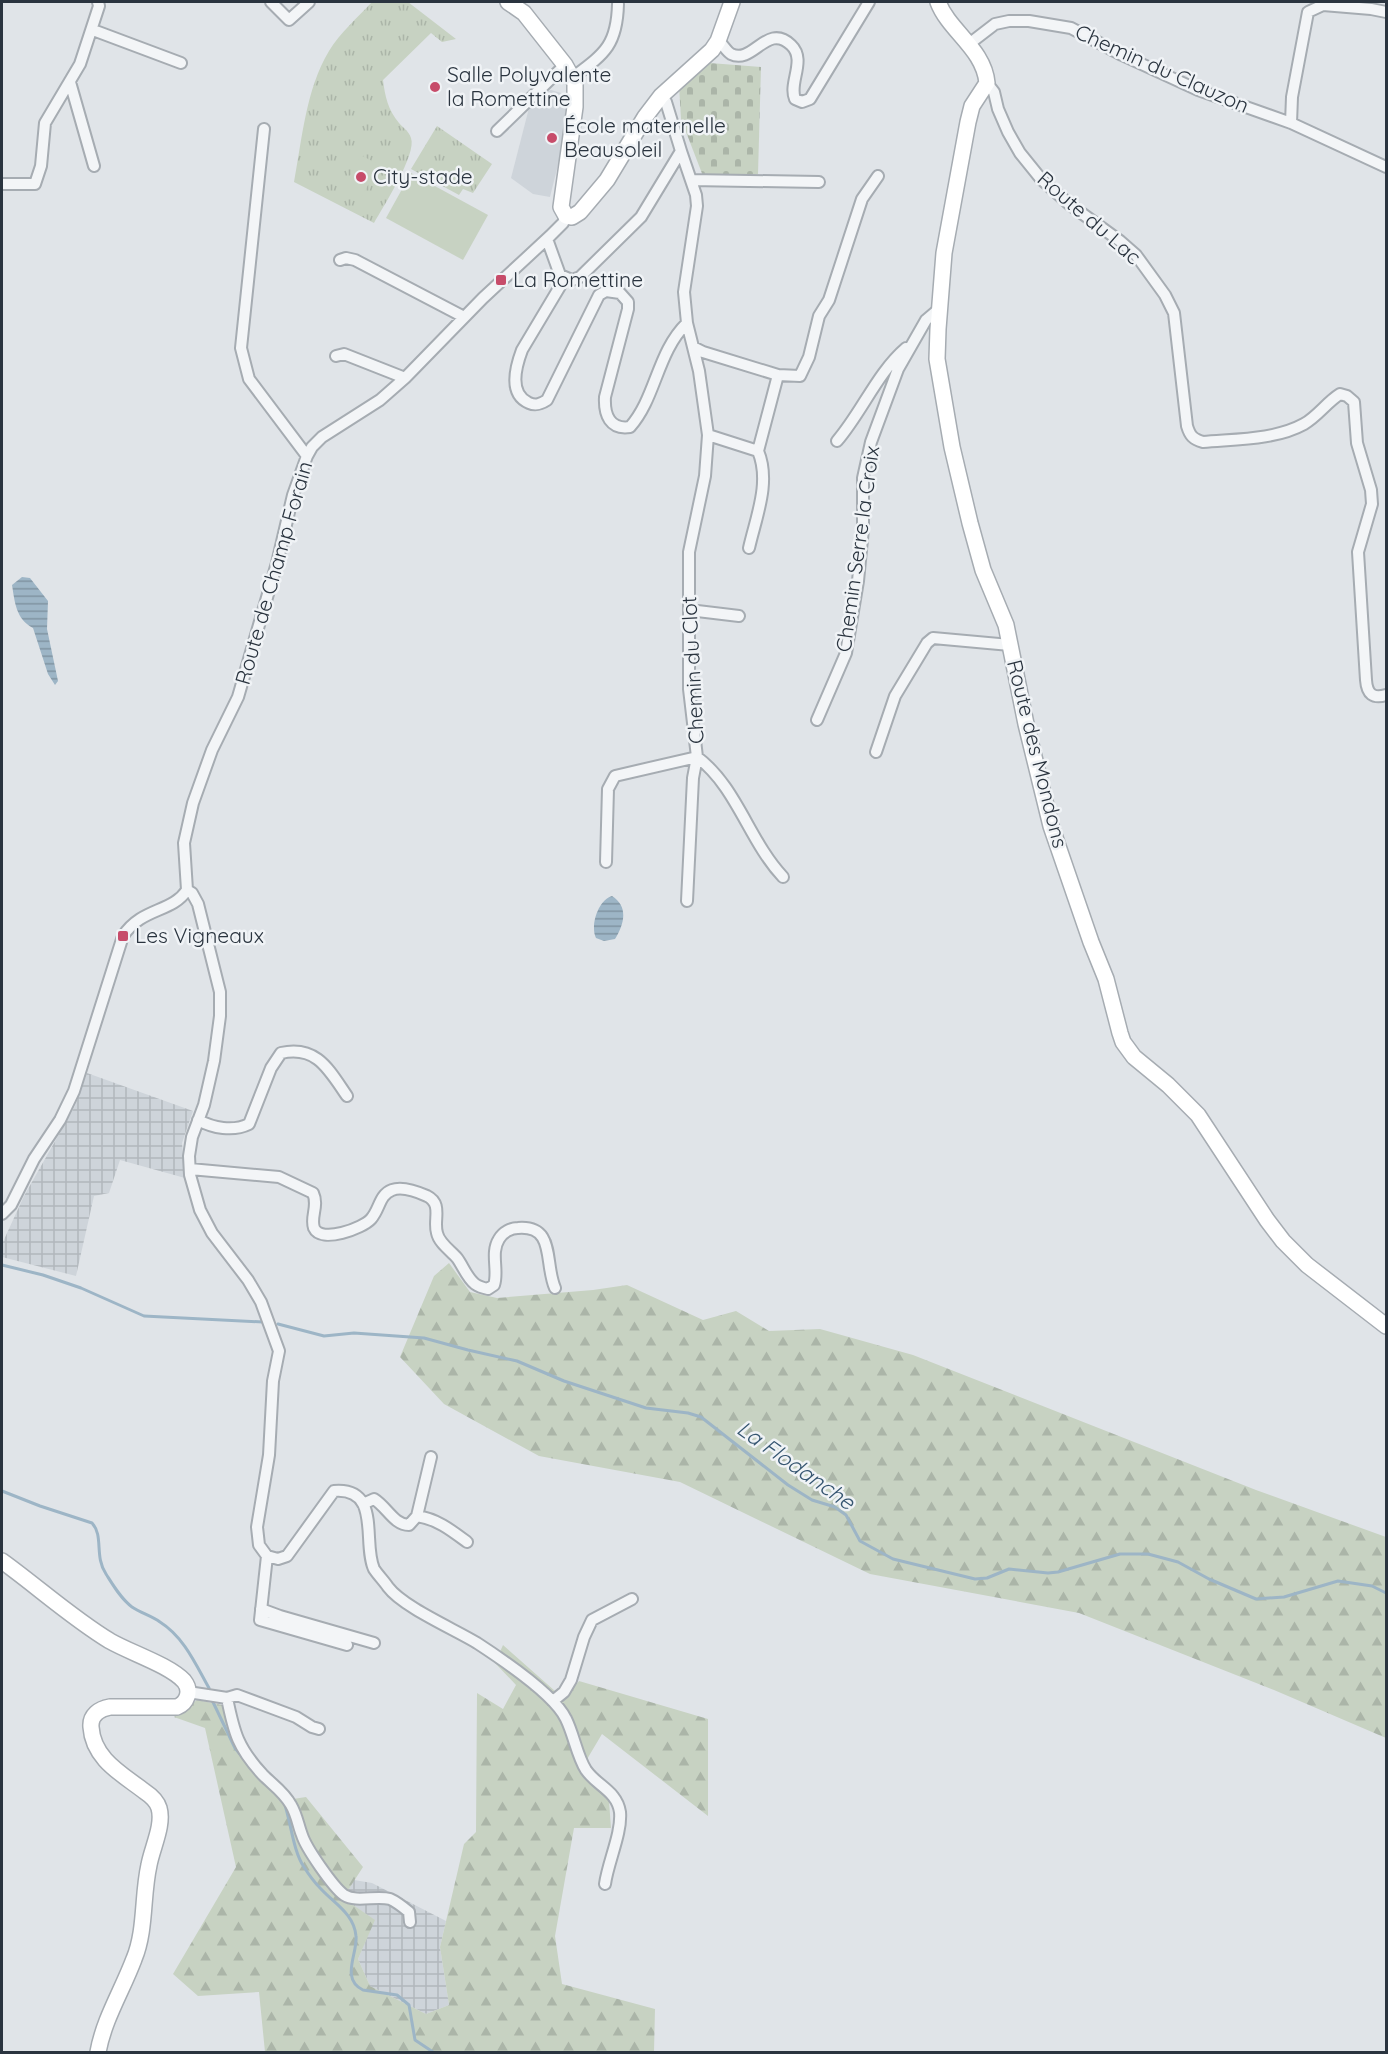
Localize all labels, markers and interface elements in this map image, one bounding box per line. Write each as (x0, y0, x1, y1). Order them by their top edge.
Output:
street label: Chemin du Clauzon (1071, 18, 1253, 118)
place label: Salle Polyvalente la Romettine (447, 61, 611, 111)
marker: Salle Polyvalente la Romettine (428, 80, 442, 94)
place label: École maternelle Beausoleil (564, 112, 726, 162)
marker: École maternelle Beausoleil (545, 131, 559, 145)
place label: City-stade (373, 163, 473, 189)
street label: Route du Lac (1033, 165, 1147, 269)
marker: City-stade (354, 170, 368, 184)
place label: La Romettine (513, 266, 643, 292)
marker: La Romettine (494, 273, 508, 287)
street label: Chemin Serre la Croix (830, 444, 884, 654)
street label: Route de Champ Forain (229, 458, 317, 687)
street label: Chemin du Clot (675, 596, 709, 745)
street label: Route des Mondons (1002, 657, 1074, 851)
place label: Les Vigneaux (135, 922, 264, 948)
marker: Les Vigneaux (116, 929, 130, 943)
water label: La Flodanche (732, 1414, 862, 1517)

